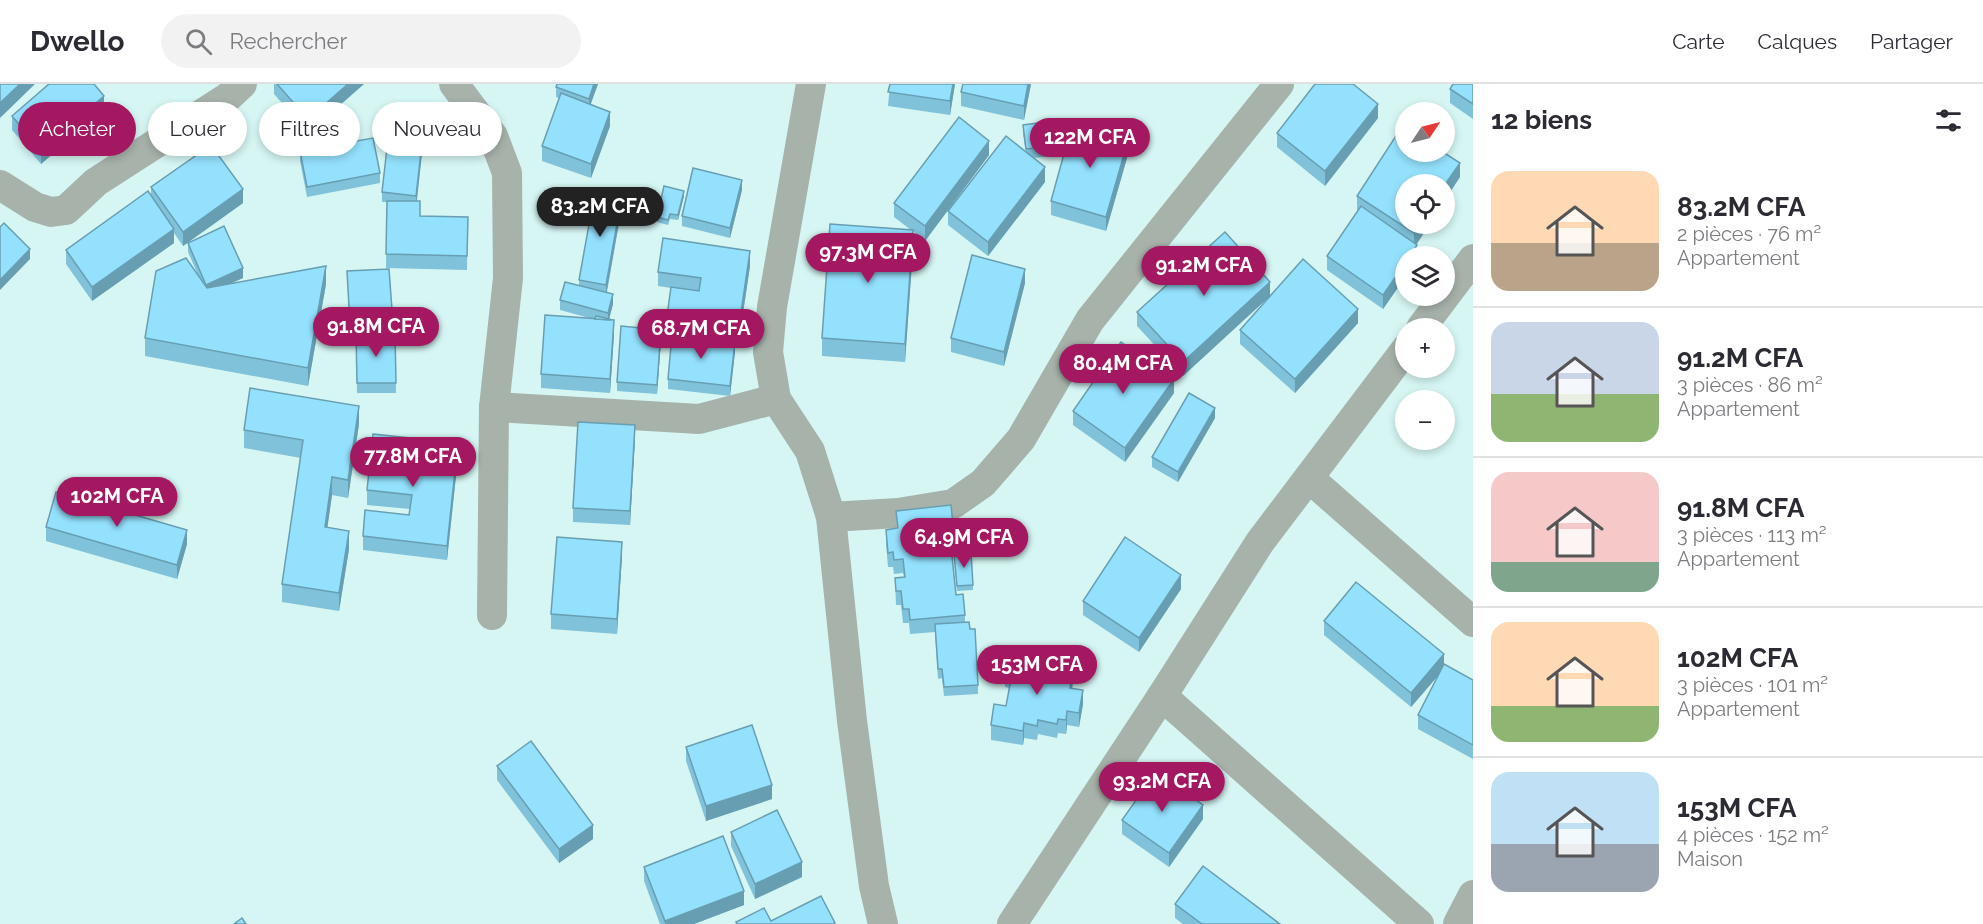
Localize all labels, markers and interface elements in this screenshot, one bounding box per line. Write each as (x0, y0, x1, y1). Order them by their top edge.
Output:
search box (161, 14, 581, 68)
text: Dwello (30, 25, 125, 58)
icon: search (182, 25, 215, 58)
text: Rechercher (230, 28, 347, 54)
text: Carte (1672, 29, 1725, 54)
text: Calques (1758, 29, 1837, 54)
text: Partager (1870, 29, 1953, 54)
chip: Acheter (18, 102, 136, 156)
chip: Louer (148, 102, 247, 156)
chip: Filtres (259, 102, 360, 156)
chip: Nouveau (372, 102, 502, 156)
north arrow (1395, 102, 1455, 162)
map controls (1395, 102, 1455, 450)
icon: filters (1932, 104, 1965, 137)
text: 12 biens (1491, 105, 1592, 135)
pin: 122M CFA (1028, 118, 1152, 169)
text: 122M CFA (1044, 125, 1136, 149)
button: locate (1395, 174, 1455, 234)
pin: 83.2M CFA (531, 187, 669, 238)
text: 83.2M CFA (1677, 192, 1805, 222)
text: 83.2M CFA (551, 194, 649, 218)
icon: home (1539, 195, 1611, 267)
text: 2 pièces · 76 m² (1677, 222, 1821, 246)
pin: 97.3M CFA (799, 233, 937, 284)
text: 97.3M CFA (819, 240, 917, 264)
pin: 91.2M CFA (1135, 246, 1273, 297)
button: layers (1395, 246, 1455, 306)
text: Appartement (1677, 246, 1800, 270)
text: 91.2M CFA (1155, 253, 1253, 277)
pin: 91.8M CFA (307, 307, 445, 358)
pin: 68.7M CFA (632, 309, 770, 360)
text: 91.8M CFA (327, 314, 425, 338)
text: 68.7M CFA (651, 316, 751, 340)
button: + (1395, 318, 1455, 378)
text: 91.2M CFA (1677, 343, 1803, 373)
pin: 80.4M CFA (1054, 344, 1192, 395)
icon: home (1539, 346, 1611, 418)
text: 80.4M CFA (1073, 351, 1173, 375)
text: 3 pièces · 86 m² (1677, 373, 1823, 397)
button: − (1395, 390, 1455, 450)
text: Appartement (1677, 397, 1800, 421)
pin: 77.8M CFA (344, 437, 482, 488)
text: 77.8M CFA (364, 444, 462, 468)
pin: 102M CFA (55, 477, 179, 528)
text: 102M CFA (70, 484, 164, 508)
text: 91.8M CFA (1677, 493, 1804, 523)
icon: home (1539, 496, 1611, 568)
pin: 64.9M CFA (895, 518, 1033, 569)
text: 3 pièces · 113 m² (1677, 523, 1827, 547)
text: 64.9M CFA (914, 525, 1014, 549)
text: Appartement (1677, 547, 1800, 571)
text: 102M CFA (1677, 643, 1798, 673)
pin: 153M CFA (975, 645, 1099, 696)
icon: home (1539, 646, 1611, 718)
text: 153M CFA (991, 652, 1083, 676)
text: 3 pièces · 101 m² (1677, 673, 1828, 697)
text: Appartement (1677, 697, 1800, 721)
pin: 93.2M CFA (1093, 762, 1231, 813)
text: 93.2M CFA (1113, 769, 1211, 793)
text: 153M CFA (1677, 793, 1796, 823)
icon: home (1539, 796, 1611, 868)
text: 4 pièces · 152 m² (1677, 823, 1829, 847)
text: Maison (1677, 847, 1743, 871)

